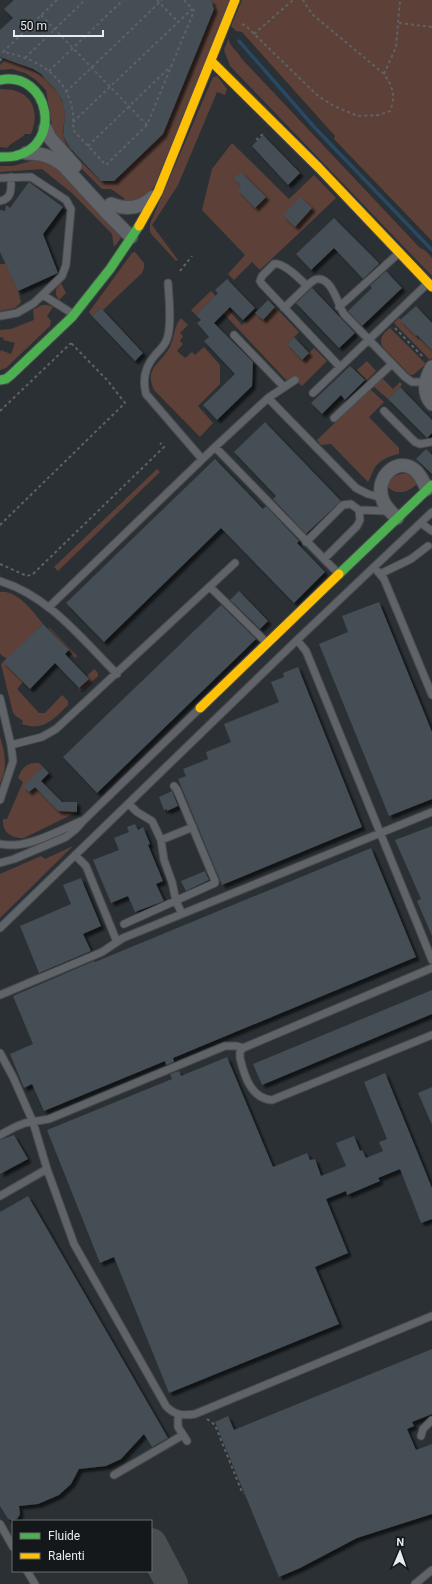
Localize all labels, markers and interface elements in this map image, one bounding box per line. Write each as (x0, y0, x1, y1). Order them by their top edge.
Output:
scale bar (14, 12, 103, 38)
text: 50 m (20, 19, 47, 33)
legend (12, 1520, 152, 1572)
text: Fluide (48, 1529, 80, 1543)
north arrow (380, 1532, 420, 1572)
text: N (396, 1536, 405, 1549)
text: Ralenti (48, 1549, 85, 1563)

